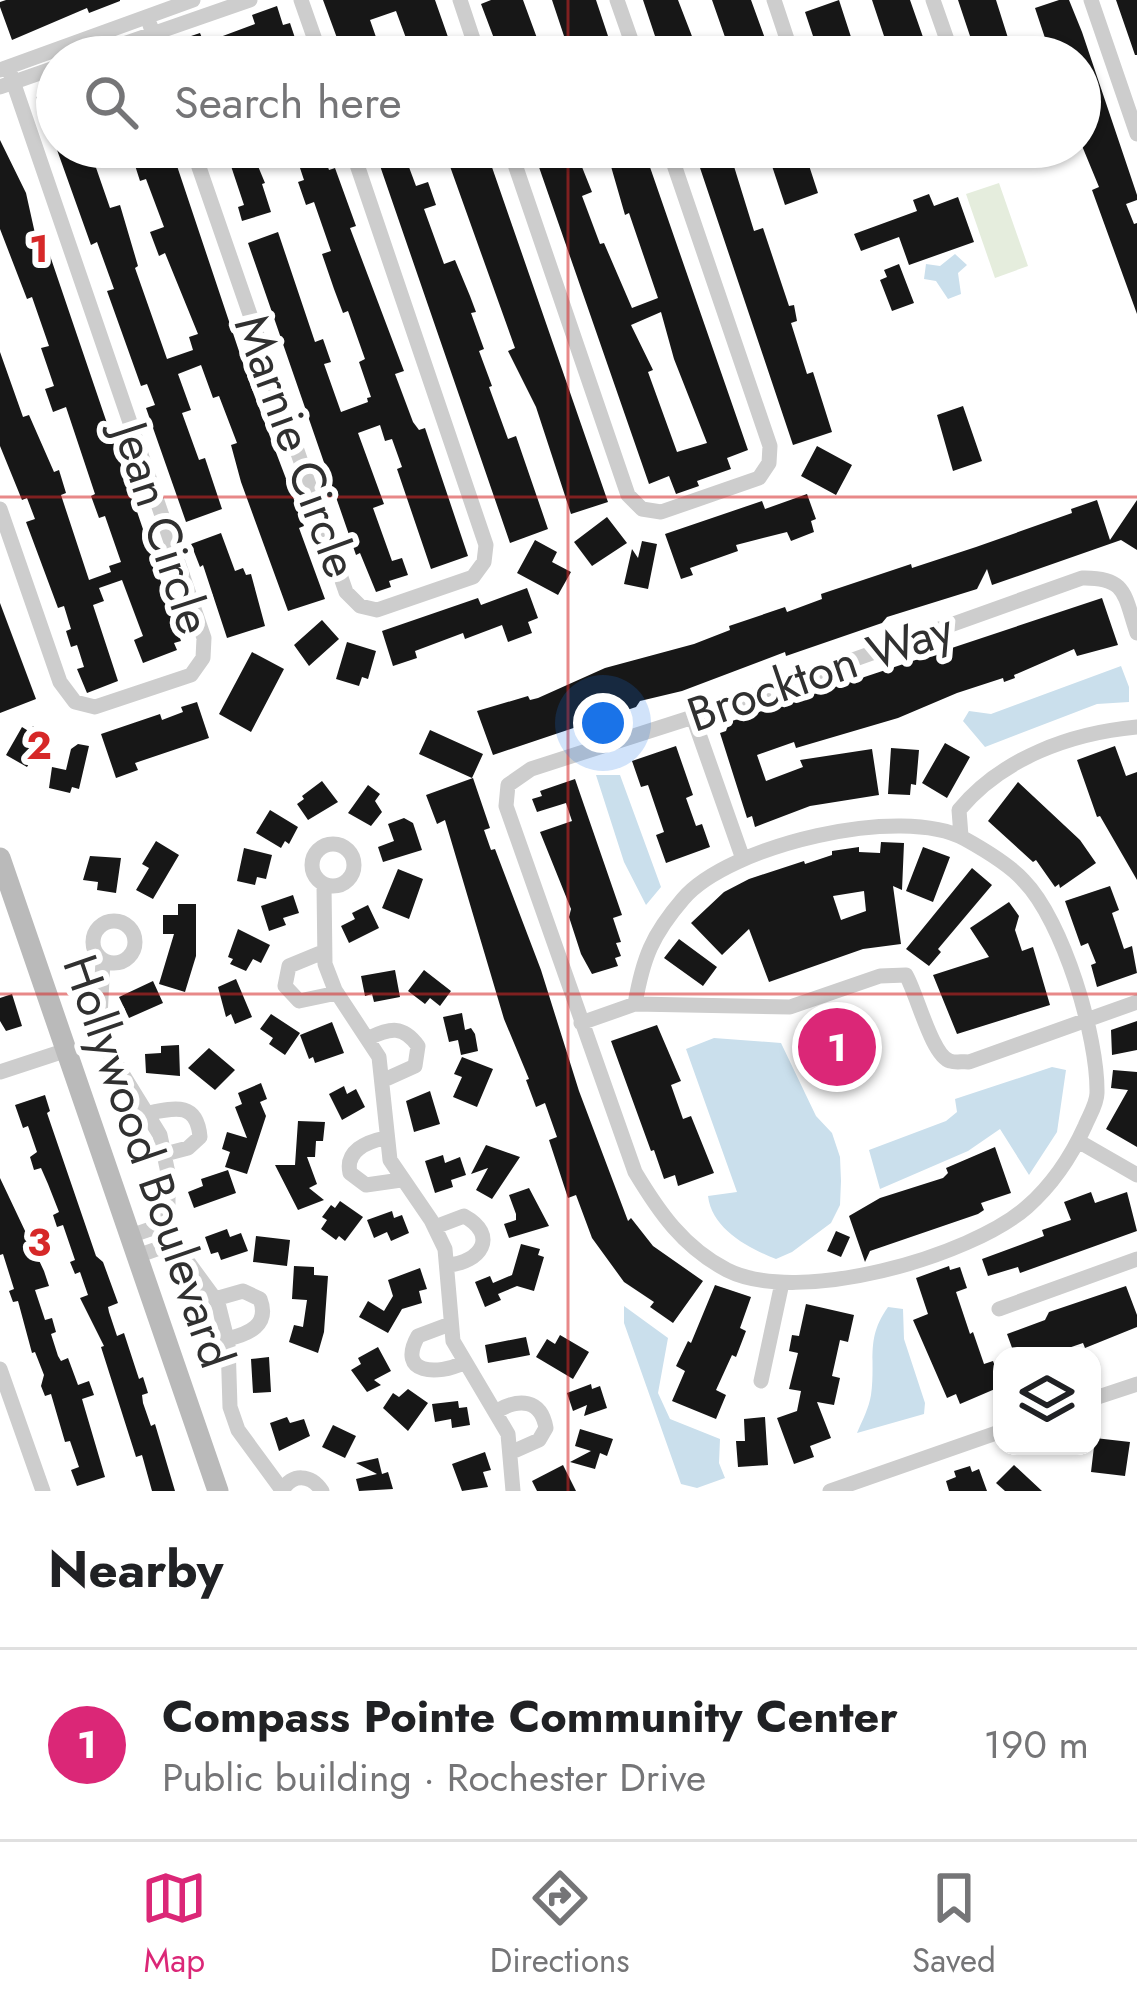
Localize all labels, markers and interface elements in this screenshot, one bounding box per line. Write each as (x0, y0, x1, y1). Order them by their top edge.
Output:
search box (36, 36, 1101, 168)
icon: search (78, 69, 144, 135)
text: Search here (174, 70, 402, 135)
text: 1 (29, 220, 49, 277)
street label: Marnie Circle (217, 305, 376, 587)
street label: Jean Circle (94, 408, 229, 643)
street label: Brockton Way (678, 594, 963, 749)
your location (573, 693, 633, 753)
text: 2 (26, 717, 52, 774)
street label: Hollywood Boulevard (45, 945, 252, 1377)
pin: 1 (798, 1002, 876, 1092)
text: 3 (27, 1214, 51, 1271)
map controls (993, 1347, 1101, 1455)
button: layers (993, 1347, 1101, 1455)
text: Nearby (48, 1532, 223, 1606)
text: Compass Pointe Community Center (162, 1684, 898, 1749)
text: 1 (77, 1716, 97, 1773)
text: 190 m (983, 1716, 1089, 1773)
text: Public building · Rochester Drive (162, 1749, 706, 1806)
tab: Map (141, 1865, 207, 1984)
tab: Directions (490, 1865, 630, 1984)
tab: Saved (912, 1865, 996, 1984)

